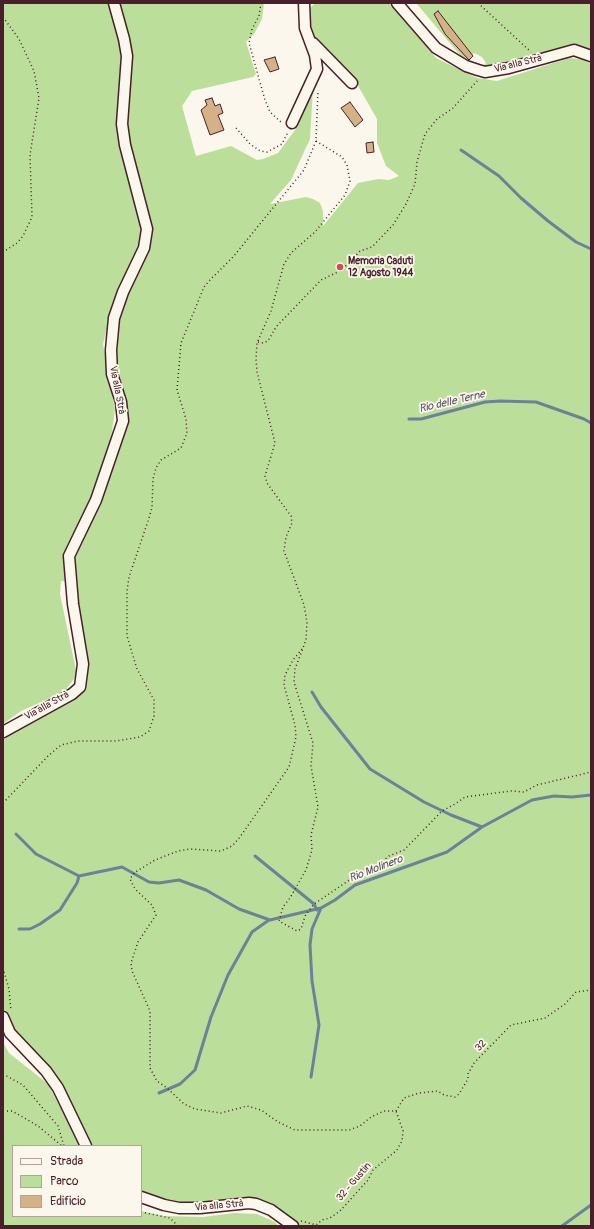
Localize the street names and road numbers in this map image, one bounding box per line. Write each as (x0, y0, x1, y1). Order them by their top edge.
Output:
street label: Via alla Strà (493, 52, 543, 76)
street label: Via alla Strà (106, 365, 128, 415)
street label: Via alla Strà (23, 689, 71, 723)
street label: 32 (473, 1038, 489, 1054)
street label: 32 - Gustin (334, 1160, 374, 1204)
street label: Via alla Strà (194, 1198, 244, 1214)

